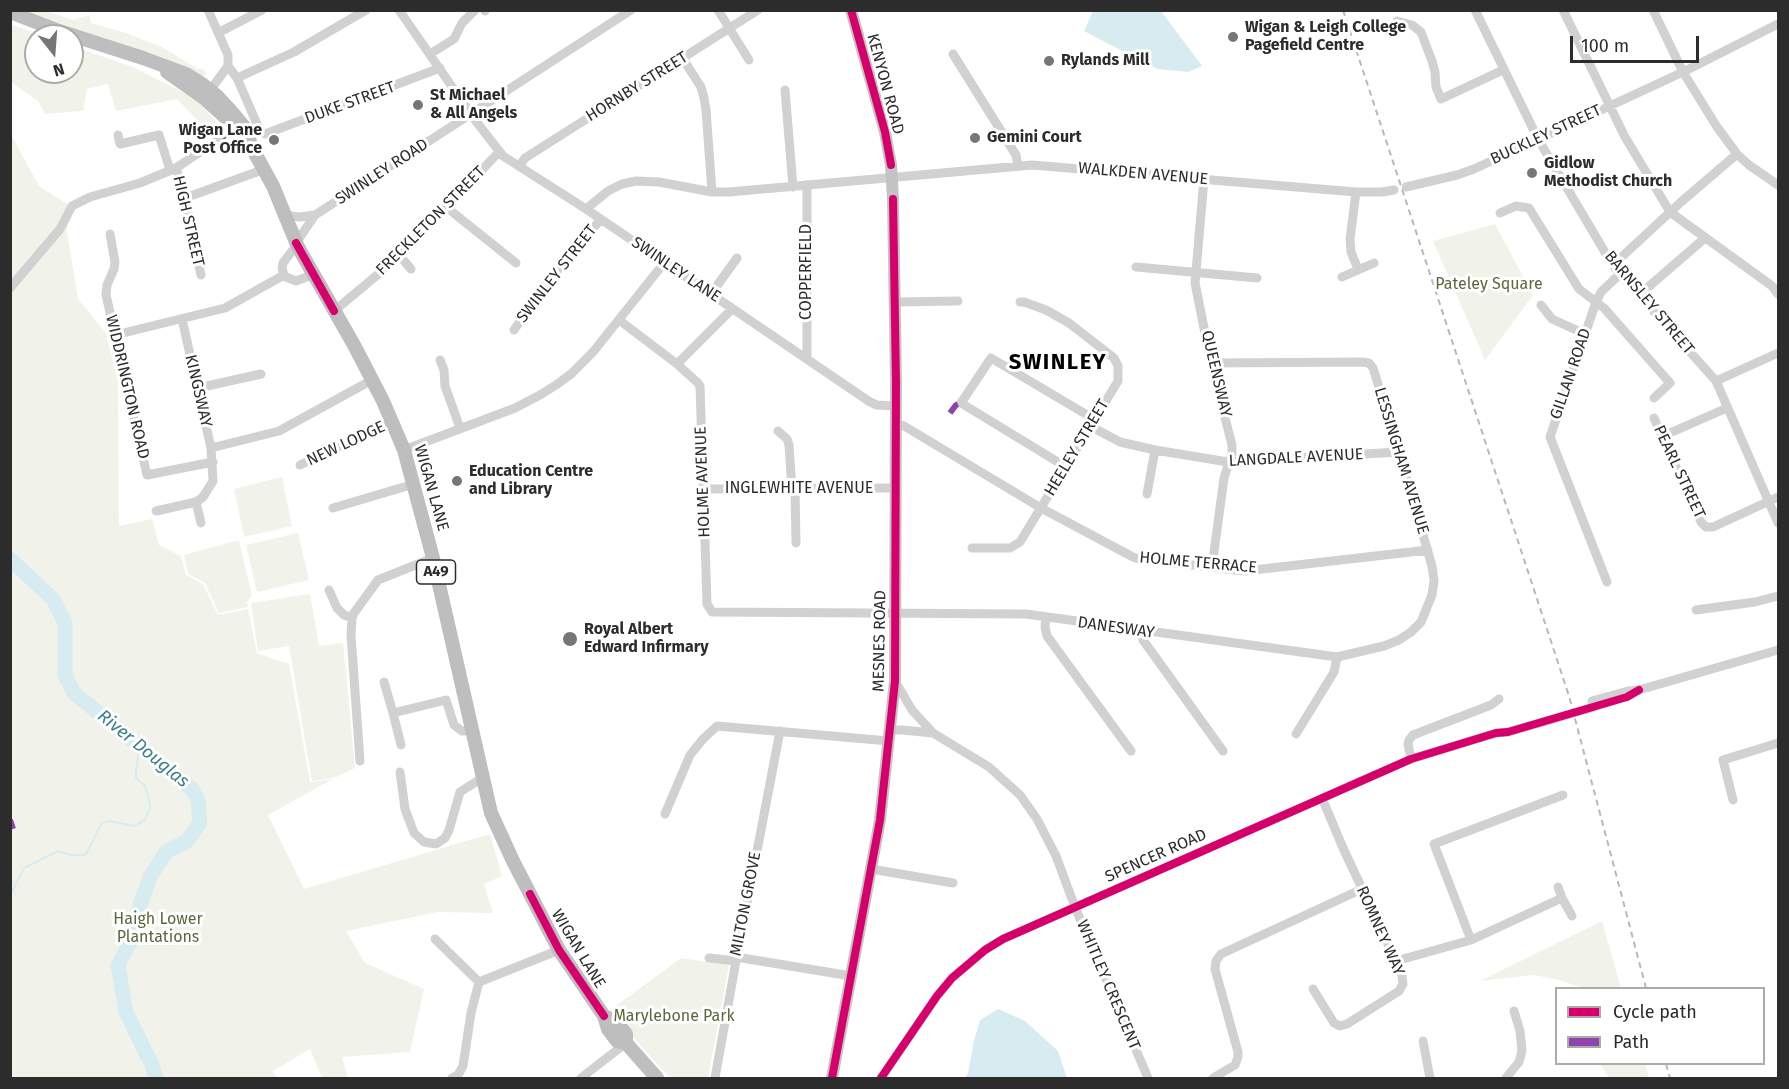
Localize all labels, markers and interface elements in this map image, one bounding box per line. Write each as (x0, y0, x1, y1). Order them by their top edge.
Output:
place label: Wigan & Leigh College Pagefield Centre (1245, 18, 1406, 56)
north arrow (24, 24, 84, 84)
scale bar (1573, 24, 1702, 62)
marker: Wigan & Leigh College Pagefield Centre (1226, 30, 1240, 44)
street label: KENYON ROAD (862, 32, 908, 136)
text: 100 m (1581, 35, 1629, 57)
street label: HORNBY STREET (582, 48, 692, 126)
place label: Rylands Mill (1061, 51, 1150, 71)
marker: Rylands Mill (1042, 54, 1056, 68)
text: N (51, 59, 67, 80)
street label: DUKE STREET (302, 78, 398, 128)
place label: St Michael & All Angels (430, 86, 517, 124)
marker: St Michael & All Angels (411, 98, 425, 112)
street label: BUCKLEY STREET (1488, 101, 1604, 169)
place label: Wigan Lane Post Office (179, 121, 262, 159)
place label: Gemini Court (987, 128, 1082, 148)
marker: Gemini Court (968, 131, 982, 145)
marker: Wigan Lane Post Office (267, 133, 281, 147)
street label: SWINLEY ROAD (332, 135, 432, 209)
place label: Gidlow Methodist Church (1544, 154, 1672, 192)
street label: WALKDEN AVENUE (1077, 159, 1209, 189)
street label: FRECKLETON STREET (372, 162, 490, 280)
marker: Gidlow Methodist Church (1525, 166, 1539, 180)
street label: HIGH STREET (168, 174, 208, 268)
street label: SWINLEY STREET (513, 221, 601, 327)
street label: COPPERFIELD (797, 224, 817, 320)
street label: SWINLEY LANE (628, 233, 724, 307)
street label: BARNSLEY STREET (1600, 247, 1698, 359)
park label: Pateley Square (1435, 275, 1543, 295)
street label: WIDDRINGTON ROAD (101, 313, 153, 461)
street label: GILLAN ROAD (1546, 326, 1596, 422)
street label: QUEENSWAY (1197, 329, 1235, 419)
district label: SWINLEY (1009, 350, 1107, 376)
street label: KINGSWAY (180, 353, 216, 429)
street label: LESSINGHAM AVENUE (1370, 385, 1432, 537)
street label: HEELEY STREET (1041, 396, 1113, 500)
street label: NEW LODGE (304, 418, 388, 470)
street label: PEARL STREET (1649, 422, 1709, 522)
street label: HOLME AVENUE (691, 426, 715, 538)
street label: WIGAN LANE (410, 443, 452, 533)
street label: LANGDALE AVENUE (1228, 445, 1364, 471)
place label: Education Centre and Library (469, 462, 593, 500)
marker: Education Centre and Library (450, 474, 464, 488)
street label: INGLEWHITE AVENUE (725, 479, 873, 499)
street label: HOLME TERRACE (1139, 548, 1257, 578)
road number: A49 (416, 560, 456, 584)
street label: MESNES ROAD (870, 590, 890, 692)
street label: DANESWAY (1076, 613, 1156, 643)
place label: Royal Albert Edward Infirmary (584, 620, 708, 658)
marker: Royal Albert Edward Infirmary (561, 630, 579, 648)
water label: River Douglas (93, 705, 193, 793)
street label: SPENCER ROAD (1102, 825, 1210, 887)
street label: MILTON GROVE (726, 850, 766, 958)
street label: ROMNEY WAY (1352, 883, 1408, 979)
street label: WIGAN LANE (547, 906, 609, 992)
park label: Haigh Lower Plantations (113, 910, 203, 948)
street label: WHITLEY CRESCENT (1072, 917, 1144, 1053)
legend (1555, 987, 1765, 1065)
text: Cycle path (1613, 1001, 1697, 1023)
park label: Marylebone Park (613, 1007, 735, 1027)
text: Path (1613, 1031, 1649, 1053)

